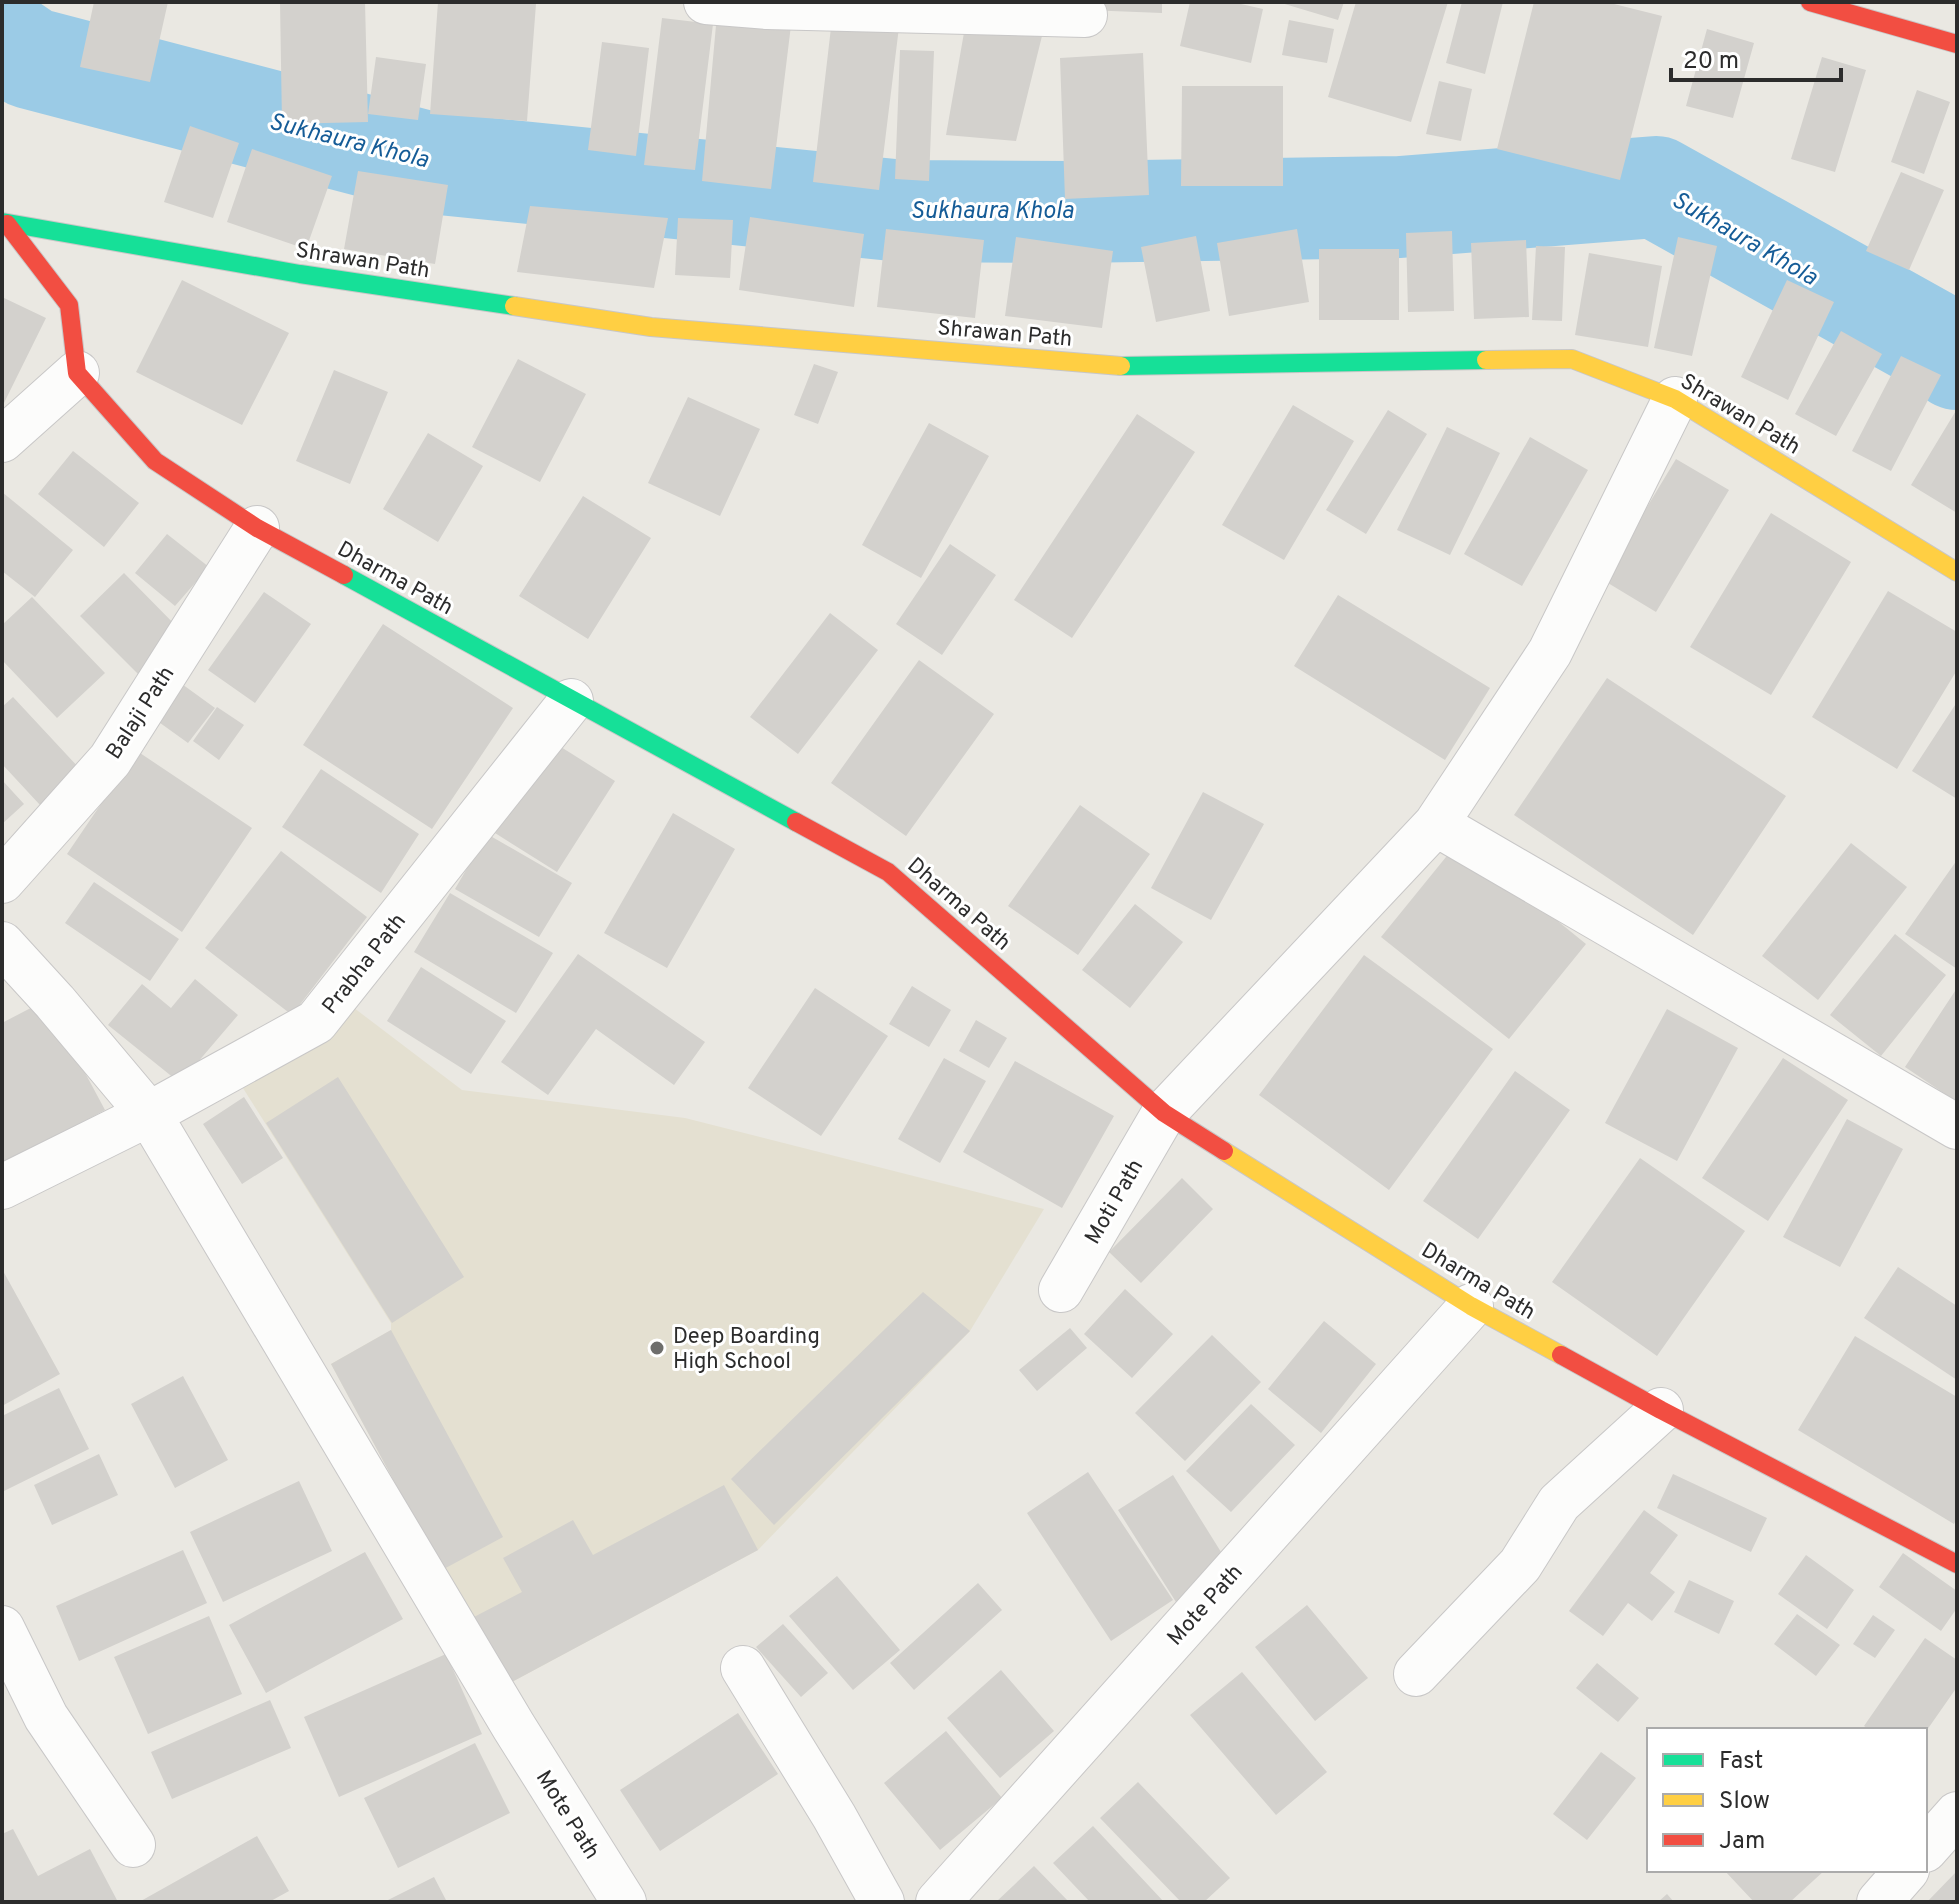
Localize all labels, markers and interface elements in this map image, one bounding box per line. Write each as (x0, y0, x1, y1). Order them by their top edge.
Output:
scale bar (1671, 32, 1841, 82)
text: 20 m (1683, 47, 1739, 77)
water label: Sukhaura Khola (266, 108, 432, 176)
water label: Sukhaura Khola (1666, 186, 1823, 294)
water label: Sukhaura Khola (910, 197, 1074, 227)
street label: Shrawan Path (294, 238, 431, 285)
street label: Shrawan Path (936, 315, 1073, 354)
street label: Shrawan Path (1675, 369, 1805, 462)
street label: Dharma Path (332, 536, 457, 622)
street label: Balaji Path (101, 662, 181, 765)
street label: Dharma Path (901, 853, 1016, 957)
street label: Prabha Path (317, 909, 413, 1020)
street label: Moti Path (1080, 1155, 1150, 1249)
street label: Dharma Path (1416, 1238, 1540, 1327)
place label: Deep Boarding High School (673, 1324, 820, 1376)
marker: Deep Boarding High School (648, 1339, 666, 1357)
street label: Mote Path (1162, 1560, 1249, 1652)
legend (1647, 1728, 1927, 1872)
text: Fast (1719, 1747, 1763, 1777)
street label: Mote Path (529, 1766, 605, 1865)
text: Slow (1719, 1787, 1770, 1817)
text: Jam (1719, 1827, 1765, 1857)

